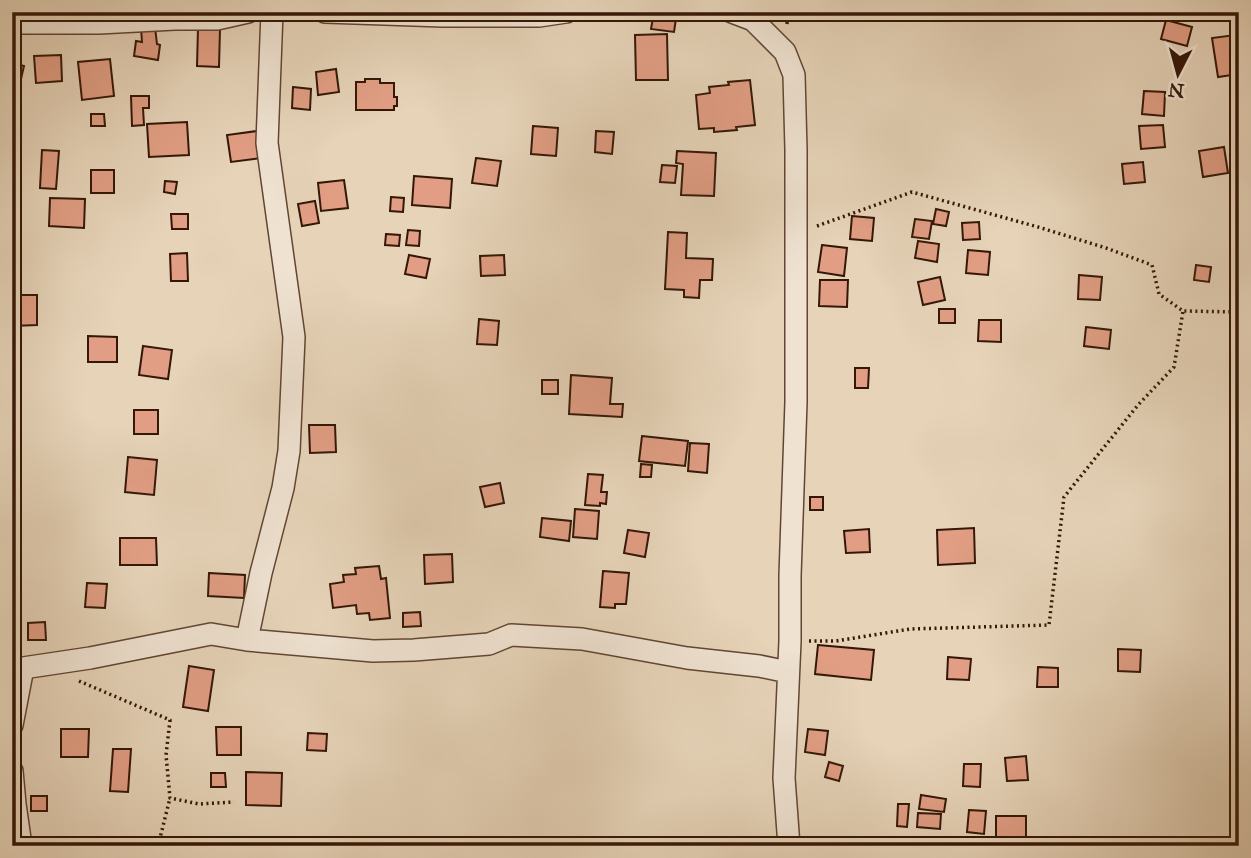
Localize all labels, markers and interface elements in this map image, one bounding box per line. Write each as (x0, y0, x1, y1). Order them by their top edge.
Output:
north arrow (1142, 38, 1212, 108)
text: N (1167, 78, 1185, 103)

